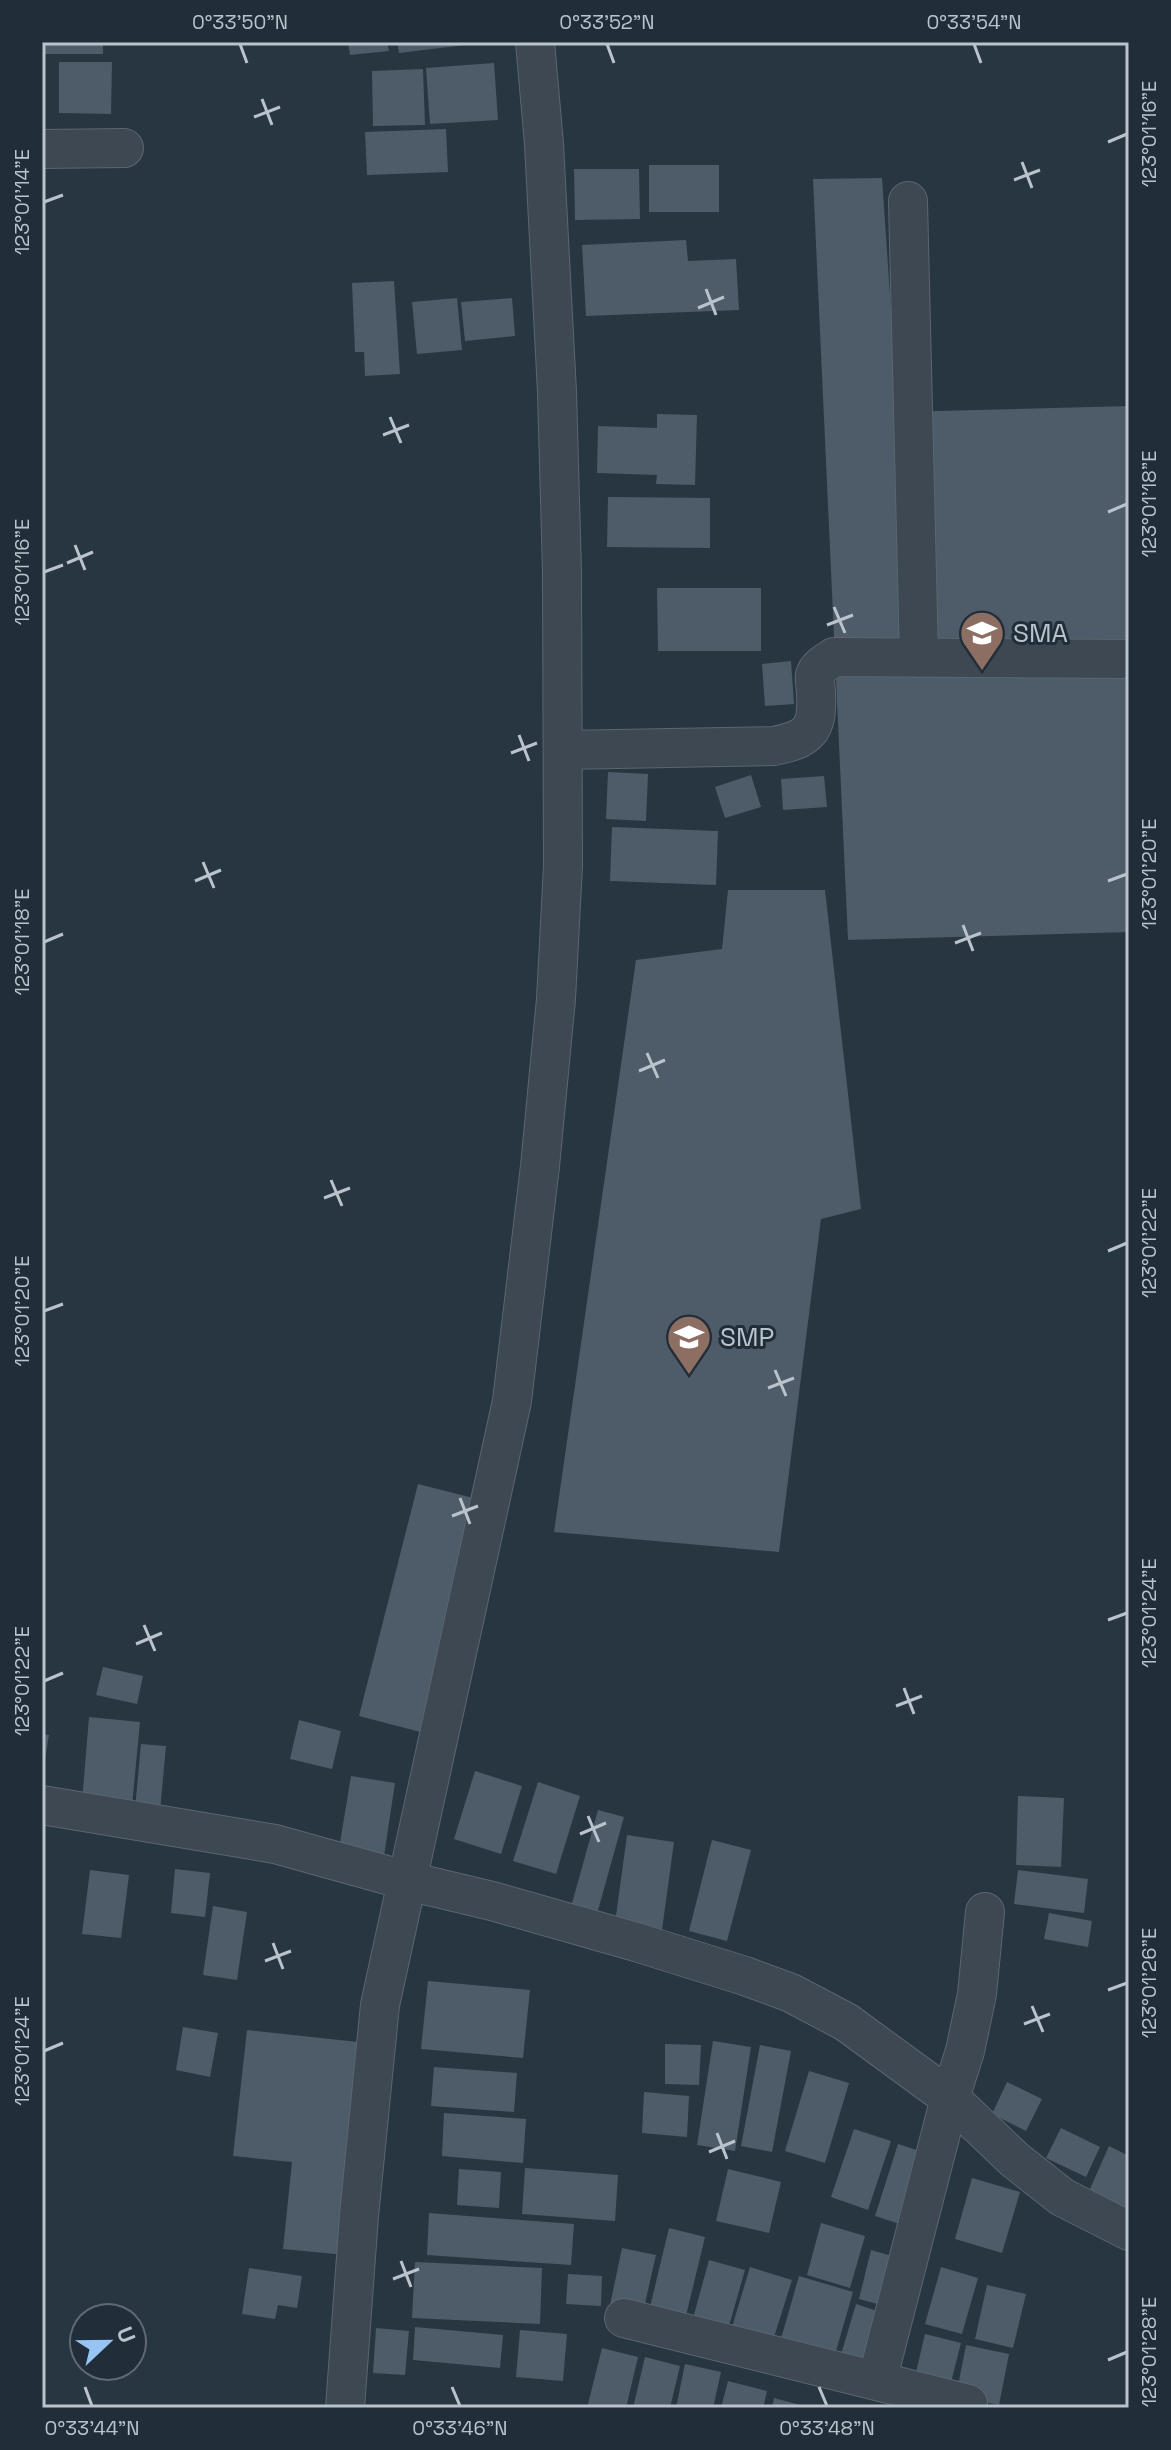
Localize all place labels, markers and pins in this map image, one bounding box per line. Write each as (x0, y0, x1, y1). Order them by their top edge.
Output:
school or university icon: SMA (958, 609, 1006, 672)
place label: SMA (1013, 616, 1068, 650)
school or university icon: SMP (665, 1313, 713, 1376)
place label: SMP (720, 1320, 774, 1354)

